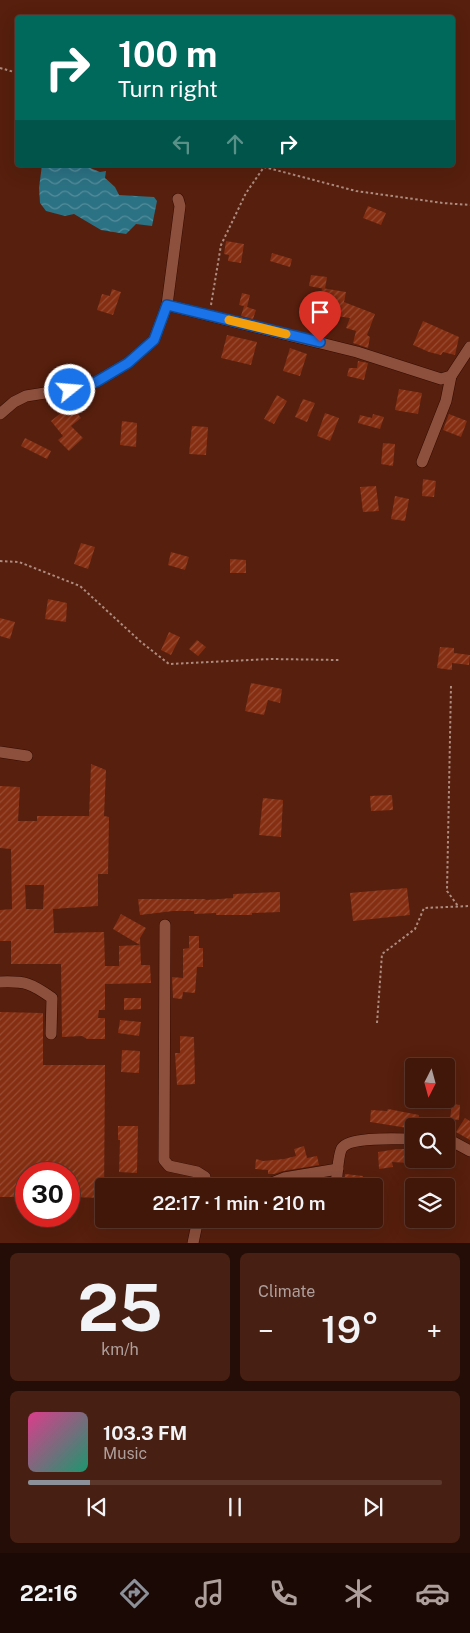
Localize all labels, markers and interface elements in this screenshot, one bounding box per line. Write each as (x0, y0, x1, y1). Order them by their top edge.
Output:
text: 100 m (118, 34, 217, 75)
icon: right (35, 35, 100, 100)
text: Turn right (118, 76, 218, 102)
icon: left (168, 130, 196, 158)
icon: ahead (221, 130, 249, 158)
icon: right (274, 130, 302, 158)
pin (299, 291, 341, 342)
icon: arrive (306, 298, 334, 326)
position arrow (43, 363, 95, 415)
north arrow (405, 1058, 455, 1108)
map controls (405, 1058, 455, 1228)
button: search (405, 1118, 455, 1168)
speed limit sign: 30 (15, 1162, 80, 1227)
button: layers (405, 1178, 455, 1228)
text: 22:17 · 1 min · 210 m (153, 1192, 325, 1214)
text: 25 (77, 1269, 163, 1346)
text: Climate (258, 1282, 315, 1301)
text: 19° (321, 1307, 379, 1352)
text: − (258, 1314, 274, 1347)
text: + (426, 1314, 442, 1347)
text: km/h (101, 1340, 139, 1359)
text: 103.3 FM (103, 1422, 187, 1444)
text: Music (103, 1444, 147, 1463)
icon: previous (83, 1493, 111, 1521)
icon: pause (221, 1493, 249, 1521)
icon: next (359, 1493, 387, 1521)
icon: directions (117, 1576, 152, 1611)
icon: music (192, 1576, 227, 1611)
icon: phone (266, 1576, 301, 1611)
icon: climate (341, 1576, 376, 1611)
icon: car (415, 1576, 450, 1611)
text: 22:16 (20, 1580, 78, 1606)

